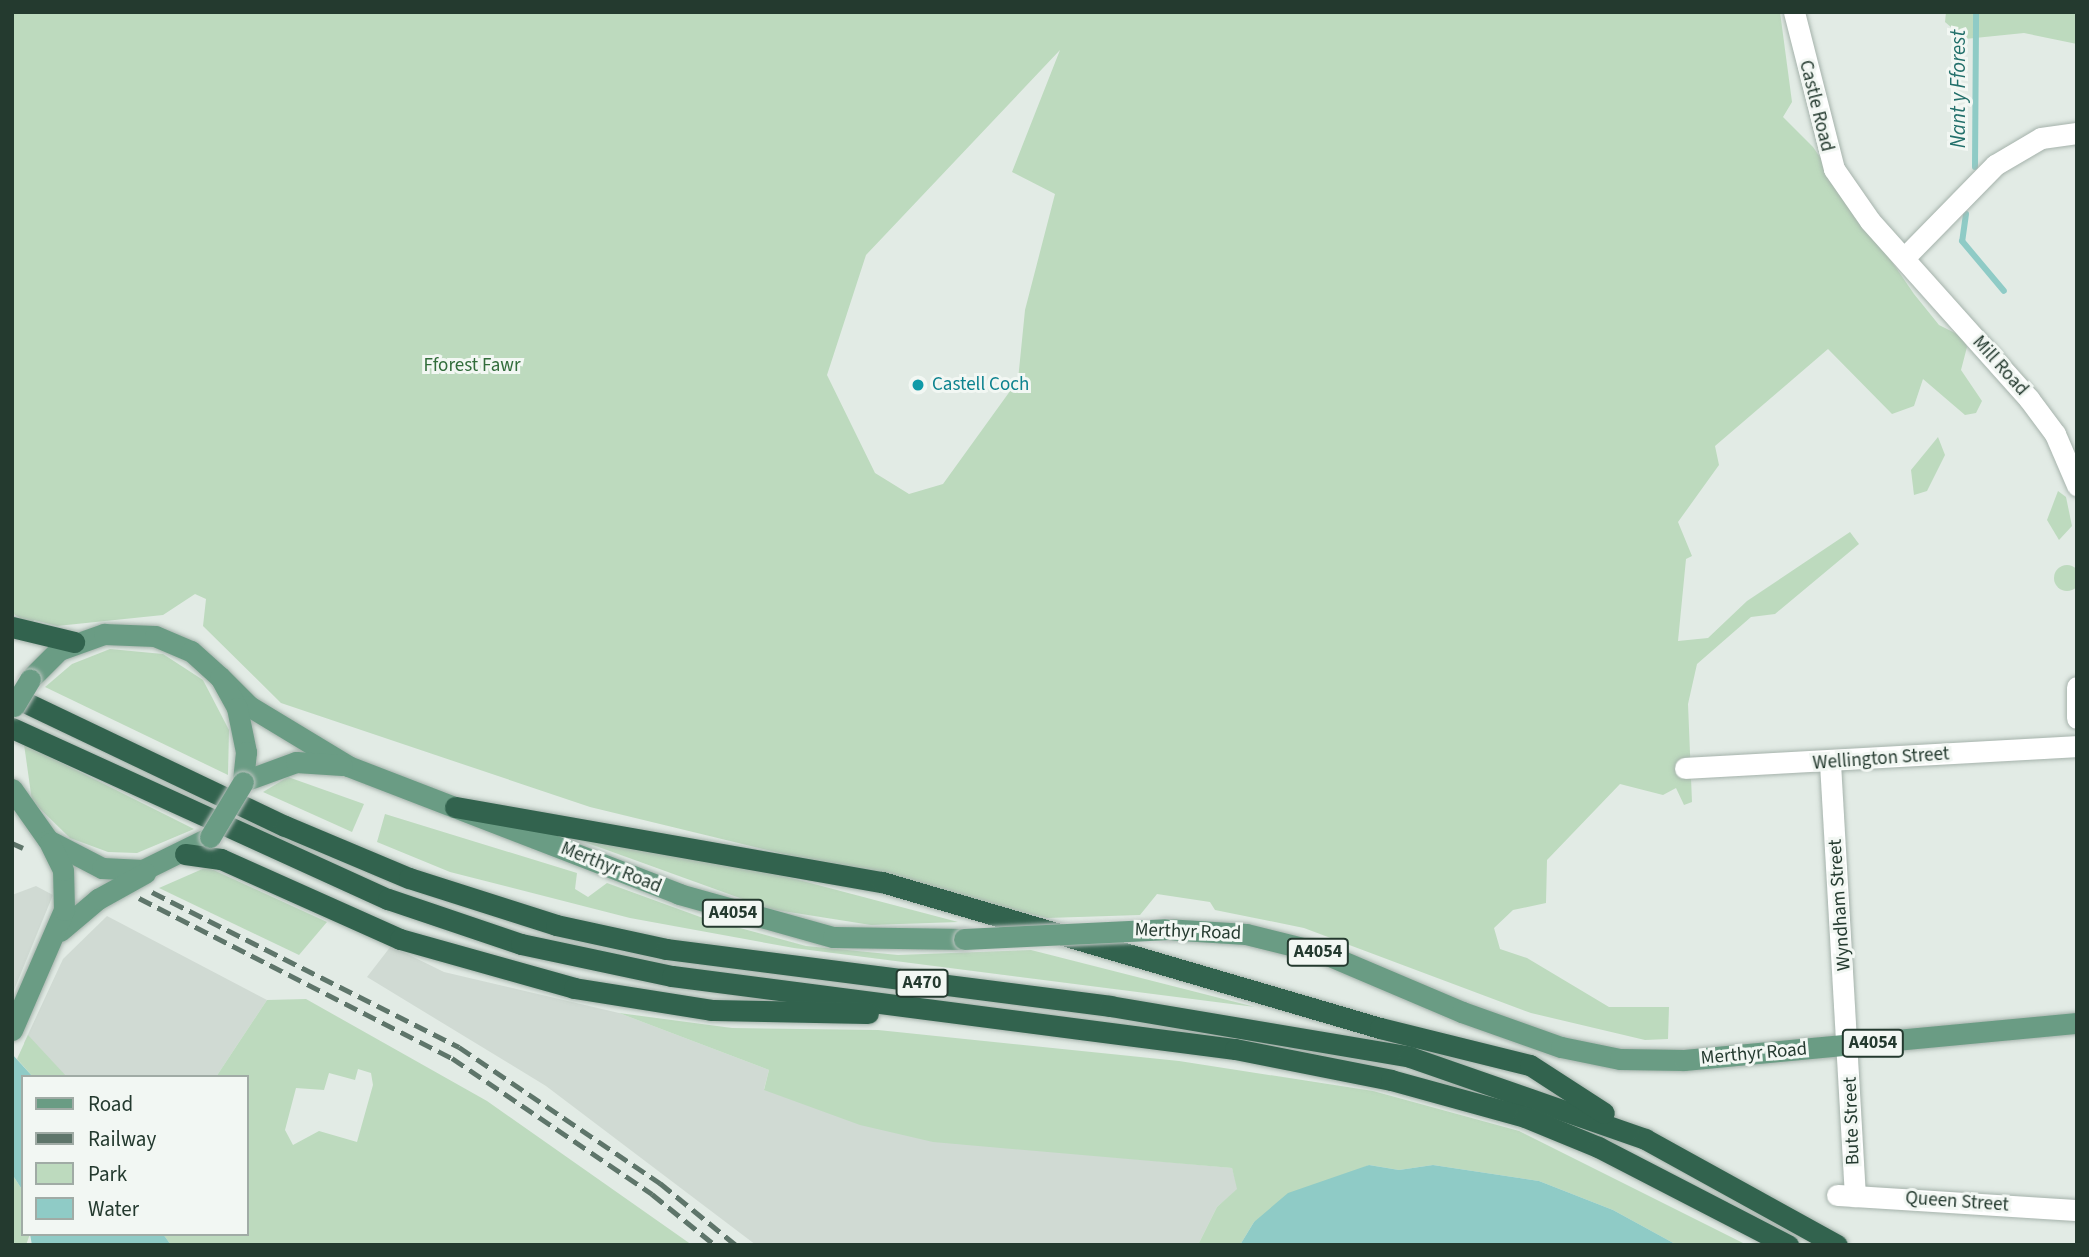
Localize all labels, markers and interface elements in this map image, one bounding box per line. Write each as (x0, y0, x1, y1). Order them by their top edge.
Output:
water label: Nant y Fforest (1945, 30, 1971, 148)
street label: Castle Road (1794, 58, 1838, 154)
street label: Mill Road (1967, 331, 2033, 401)
park label: Fforest Fawr (423, 355, 521, 377)
place label: Castell Coch (932, 374, 1029, 396)
marker: Castell Coch (910, 377, 926, 393)
street label: Wellington Street (1812, 743, 1950, 775)
street label: Merthyr Road (557, 837, 665, 899)
street label: Wyndham Street (1824, 838, 1856, 972)
road number: A4054 (702, 898, 764, 928)
street label: Merthyr Road (1134, 919, 1242, 945)
road number: A4054 (1286, 937, 1350, 967)
road number: A470 (894, 968, 950, 998)
road number: A4054 (1842, 1028, 1904, 1058)
street label: Merthyr Road (1700, 1038, 1808, 1070)
legend (21, 1075, 248, 1236)
street label: Bute Street (1839, 1076, 1865, 1166)
text: Road (88, 1089, 133, 1119)
text: Railway (88, 1124, 156, 1154)
text: Park (88, 1159, 127, 1189)
street label: Queen Street (1905, 1187, 2009, 1217)
text: Water (88, 1194, 139, 1224)

